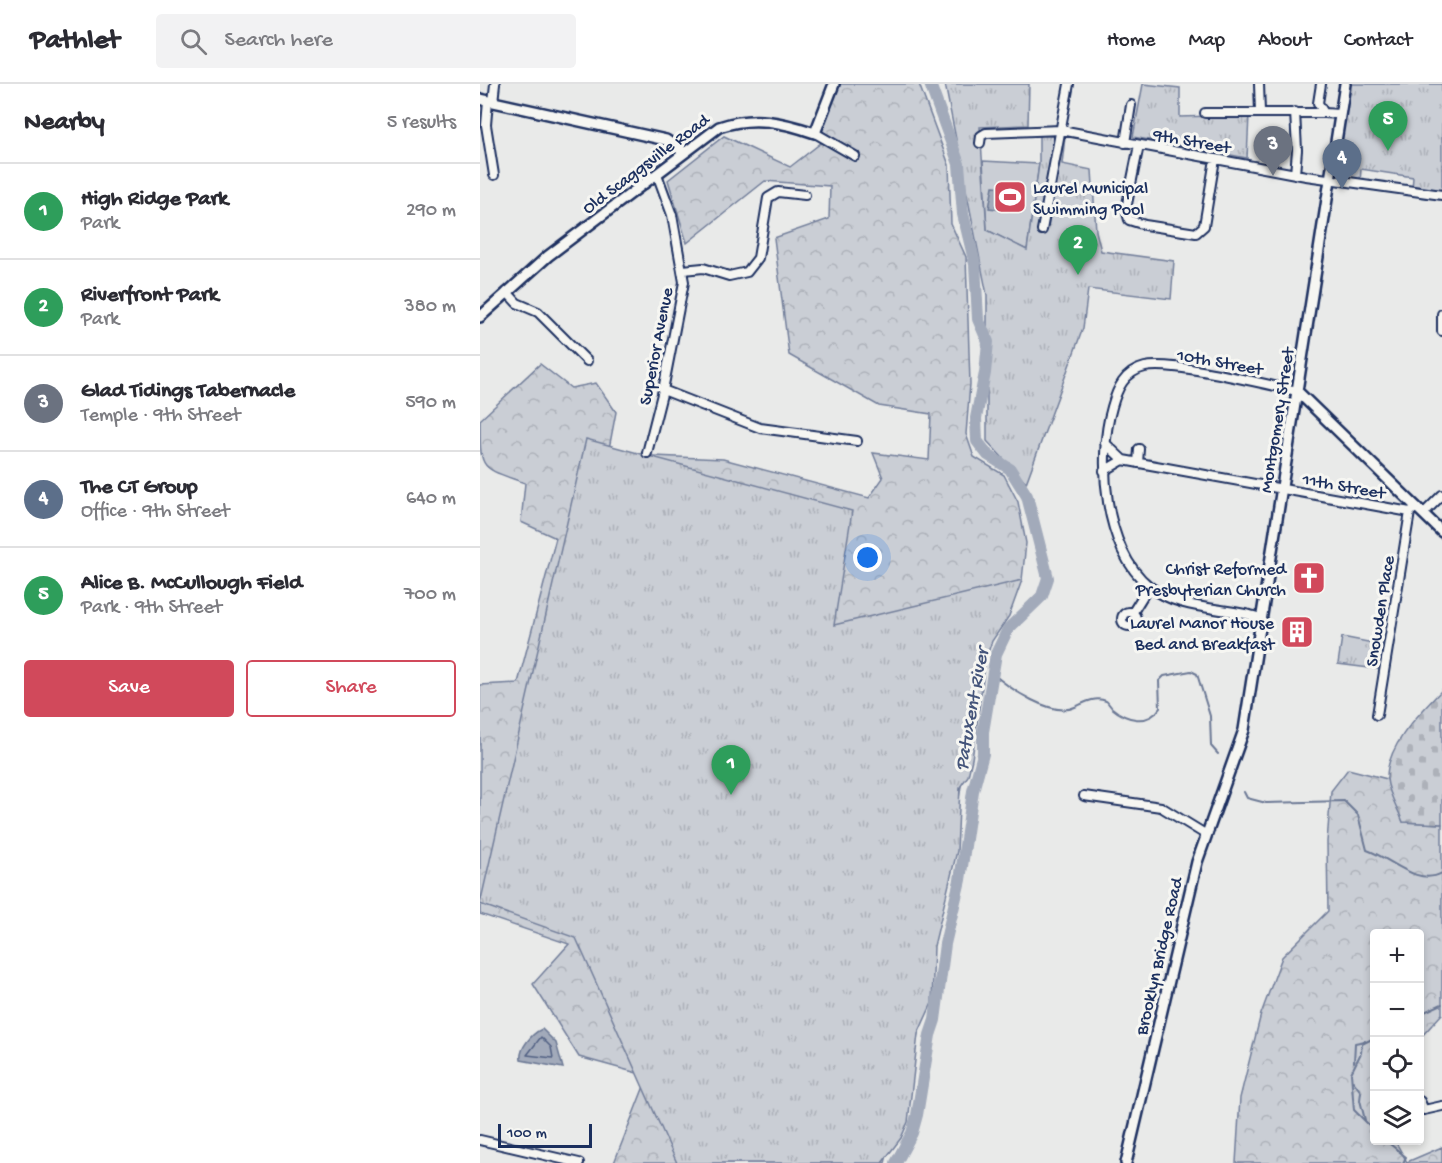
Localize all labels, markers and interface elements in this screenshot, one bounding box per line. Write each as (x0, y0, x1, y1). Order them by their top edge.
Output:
search box (156, 14, 576, 68)
text: Pathlet (30, 25, 120, 58)
icon: search (177, 25, 210, 58)
text: Search here (225, 28, 333, 54)
text: Home (1107, 29, 1155, 54)
text: Map (1188, 29, 1225, 54)
text: About (1258, 29, 1311, 54)
text: Contact (1344, 29, 1412, 54)
pin: 5 (1368, 101, 1408, 151)
text: Nearby (24, 108, 105, 139)
street label: Old Scaggsville Road (579, 109, 715, 220)
text: 5 results (387, 112, 456, 135)
street label: 9th Street (1150, 125, 1234, 160)
pin: 3 (1254, 126, 1292, 176)
pin: 4 (1322, 140, 1362, 189)
sports icon: Laurel Municipal Swimming Pool (992, 179, 1028, 215)
place label: Laurel Municipal Swimming Pool (1033, 179, 1148, 221)
text: High Ridge Park (81, 187, 228, 213)
text: 1 (39, 200, 48, 223)
text: 290 m (406, 200, 456, 223)
text: Park (81, 213, 119, 236)
pin: 2 (1058, 226, 1098, 275)
text: Riverfront Park (81, 283, 219, 309)
street label: Superior Avenue (636, 285, 679, 407)
text: 2 (39, 296, 48, 319)
text: 380 m (404, 296, 456, 319)
text: Park (81, 309, 119, 332)
street label: 10th Street (1174, 345, 1266, 382)
street label: Montgomery Street (1257, 345, 1301, 495)
text: Glad Tidings Tabernacle (81, 379, 295, 405)
text: 3 (38, 392, 49, 415)
text: 590 m (405, 392, 456, 415)
text: Temple · 9th Street (81, 405, 241, 428)
street label: 11th Street (1299, 470, 1388, 505)
text: The CT Group (81, 475, 198, 501)
text: 4 (39, 488, 48, 511)
text: 640 m (406, 488, 456, 511)
text: Office · 9th Street (81, 501, 230, 524)
your location (853, 543, 882, 572)
street label: Snowden Place (1362, 554, 1401, 668)
place label: Christ Reformed Presbyterian Church (1135, 560, 1287, 602)
church icon: Christ Reformed Presbyterian Church (1291, 560, 1327, 596)
text: Alice B. McCullough Field (81, 571, 302, 597)
text: 5 (38, 584, 49, 607)
text: 700 m (404, 584, 456, 607)
text: Park · 9th Street (81, 597, 222, 620)
place label: Laurel Manor House Bed and Breakfast (1130, 614, 1276, 656)
building icon: Laurel Manor House Bed and Breakfast (1279, 614, 1315, 650)
water label: Patuxent River (951, 643, 996, 773)
button: Save (24, 660, 234, 717)
button: Share (246, 660, 456, 717)
pin: 1 (712, 746, 750, 795)
street label: Brooklyn Bridge Road (1132, 874, 1189, 1038)
map controls (1370, 929, 1424, 1145)
button: + (1370, 929, 1424, 983)
button: − (1370, 983, 1424, 1037)
button: locate (1370, 1037, 1424, 1091)
button: layers (1370, 1091, 1424, 1145)
scale bar (498, 1121, 592, 1148)
text: 100 m (507, 1125, 547, 1144)

